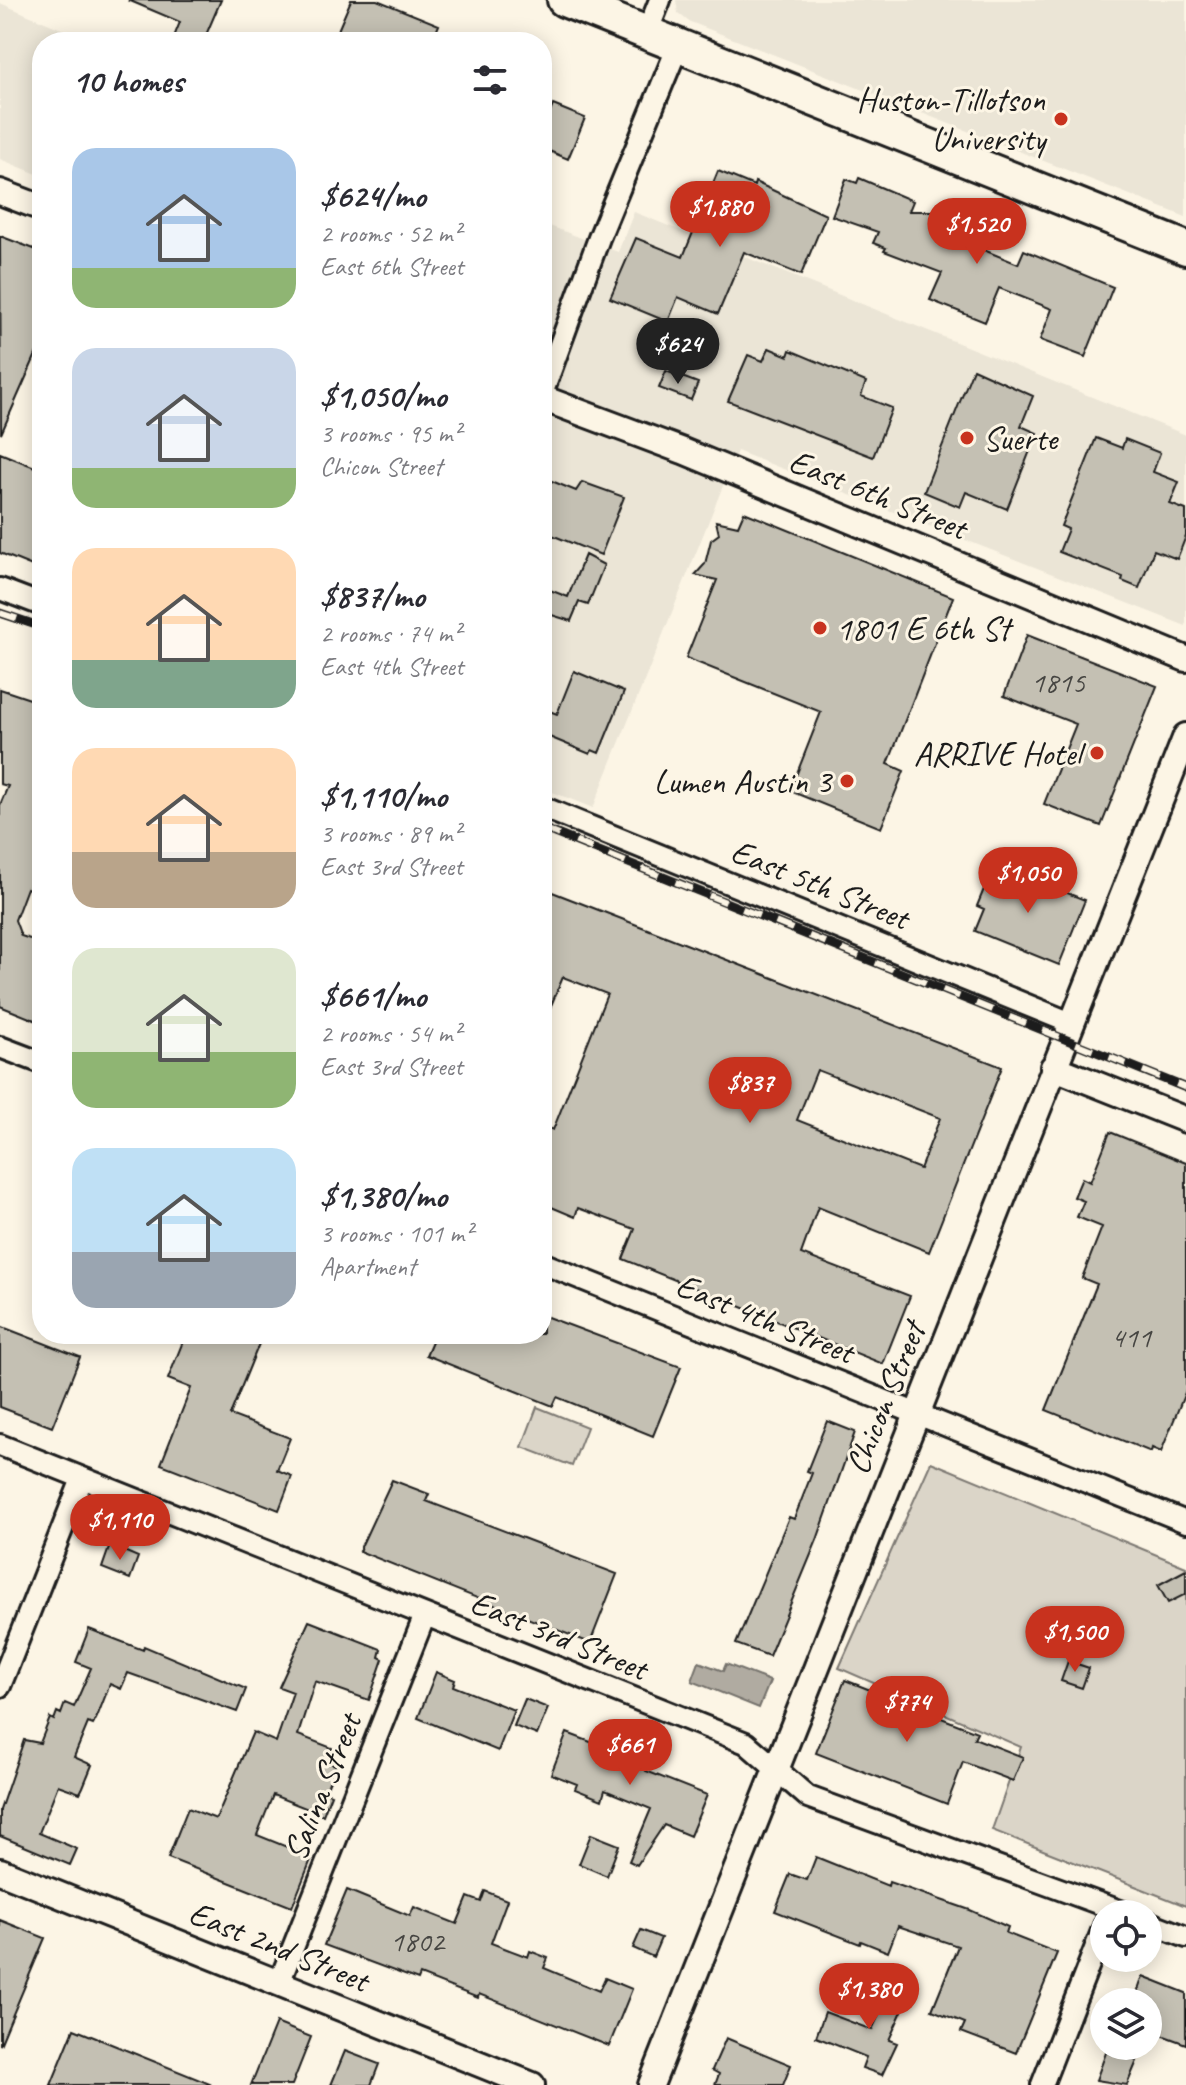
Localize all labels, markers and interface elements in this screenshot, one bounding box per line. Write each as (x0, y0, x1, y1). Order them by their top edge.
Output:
icon: filters (468, 58, 512, 102)
text: 10 homes (72, 59, 183, 102)
place label: Huston-Tillotson University (856, 78, 1048, 160)
marker: Huston-Tillotson University (1052, 110, 1070, 128)
text: $624/mo (320, 174, 425, 217)
icon: home (136, 180, 232, 276)
pin: $1,880 (655, 181, 785, 249)
text: $1,880 (688, 190, 752, 223)
pin: $1,520 (912, 198, 1042, 266)
text: $1,520 (945, 207, 1009, 240)
text: 2 rooms · 52 m² (320, 217, 461, 250)
text: East 6th Street (320, 250, 463, 283)
pin: $624 (631, 318, 725, 386)
text: $624 (654, 327, 702, 360)
text: $1,050/mo (320, 374, 446, 417)
icon: home (136, 380, 232, 476)
text: 3 rooms · 95 m² (320, 417, 461, 450)
place label: Suerte (983, 417, 1059, 460)
marker: Suerte (958, 429, 976, 447)
street label: East 6th Street (783, 439, 976, 550)
text: Chicon Street (320, 450, 442, 483)
text: $837/mo (320, 574, 425, 617)
icon: home (136, 580, 232, 676)
place label: 1801 E 6th St (836, 607, 1014, 650)
text: 2 rooms · 74 m² (320, 617, 461, 650)
marker: 1801 E 6th St (811, 619, 829, 637)
text: East 4th Street (320, 650, 463, 683)
house number: 1815 (1031, 663, 1087, 701)
place label: ARRIVE Hotel (914, 732, 1087, 775)
marker: ARRIVE Hotel (1088, 744, 1106, 762)
place label: Lumen Austin 3 (654, 760, 834, 803)
marker: Lumen Austin 3 (838, 772, 856, 790)
text: $1,110/mo (320, 774, 447, 817)
icon: home (136, 780, 232, 876)
text: 3 rooms · 89 m² (320, 817, 461, 850)
street label: East 5th Street (725, 829, 918, 940)
pin: $1,050 (963, 847, 1093, 915)
text: East 3rd Street (320, 850, 463, 883)
text: $1,050 (996, 856, 1060, 889)
text: $661/mo (320, 974, 426, 1017)
icon: home (136, 980, 232, 1076)
text: 2 rooms · 54 m² (320, 1017, 461, 1050)
text: East 3rd Street (320, 1050, 463, 1083)
pin: $837 (703, 1057, 797, 1125)
text: $837 (727, 1066, 773, 1099)
text: $1,380/mo (320, 1174, 447, 1217)
icon: home (136, 1180, 232, 1276)
text: 3 rooms · 101 m² (320, 1217, 472, 1250)
text: Apartment (320, 1250, 416, 1283)
street label: East 4th Street (670, 1263, 863, 1374)
street label: Chicon Street (835, 1312, 937, 1480)
house number: 411 (1111, 1318, 1153, 1356)
pin: $1,110 (55, 1494, 185, 1562)
text: $1,110 (88, 1503, 152, 1536)
street label: East 3rd Street (465, 1580, 657, 1691)
pin: $1,500 (1010, 1606, 1140, 1674)
text: $1,500 (1043, 1615, 1107, 1648)
pin: $774 (860, 1676, 954, 1744)
text: $774 (884, 1685, 930, 1718)
street label: Salina Street (273, 1704, 372, 1866)
pin: $661 (583, 1719, 677, 1787)
text: $661 (606, 1728, 654, 1761)
street label: East 2nd Street (183, 1891, 378, 2003)
map controls (1090, 1900, 1162, 2060)
button: locate (1090, 1900, 1162, 1972)
house number: 1802 (390, 1922, 446, 1960)
pin: $1,380 (804, 1963, 934, 2031)
text: $1,380 (837, 1972, 901, 2005)
button: layers (1090, 1988, 1162, 2060)

